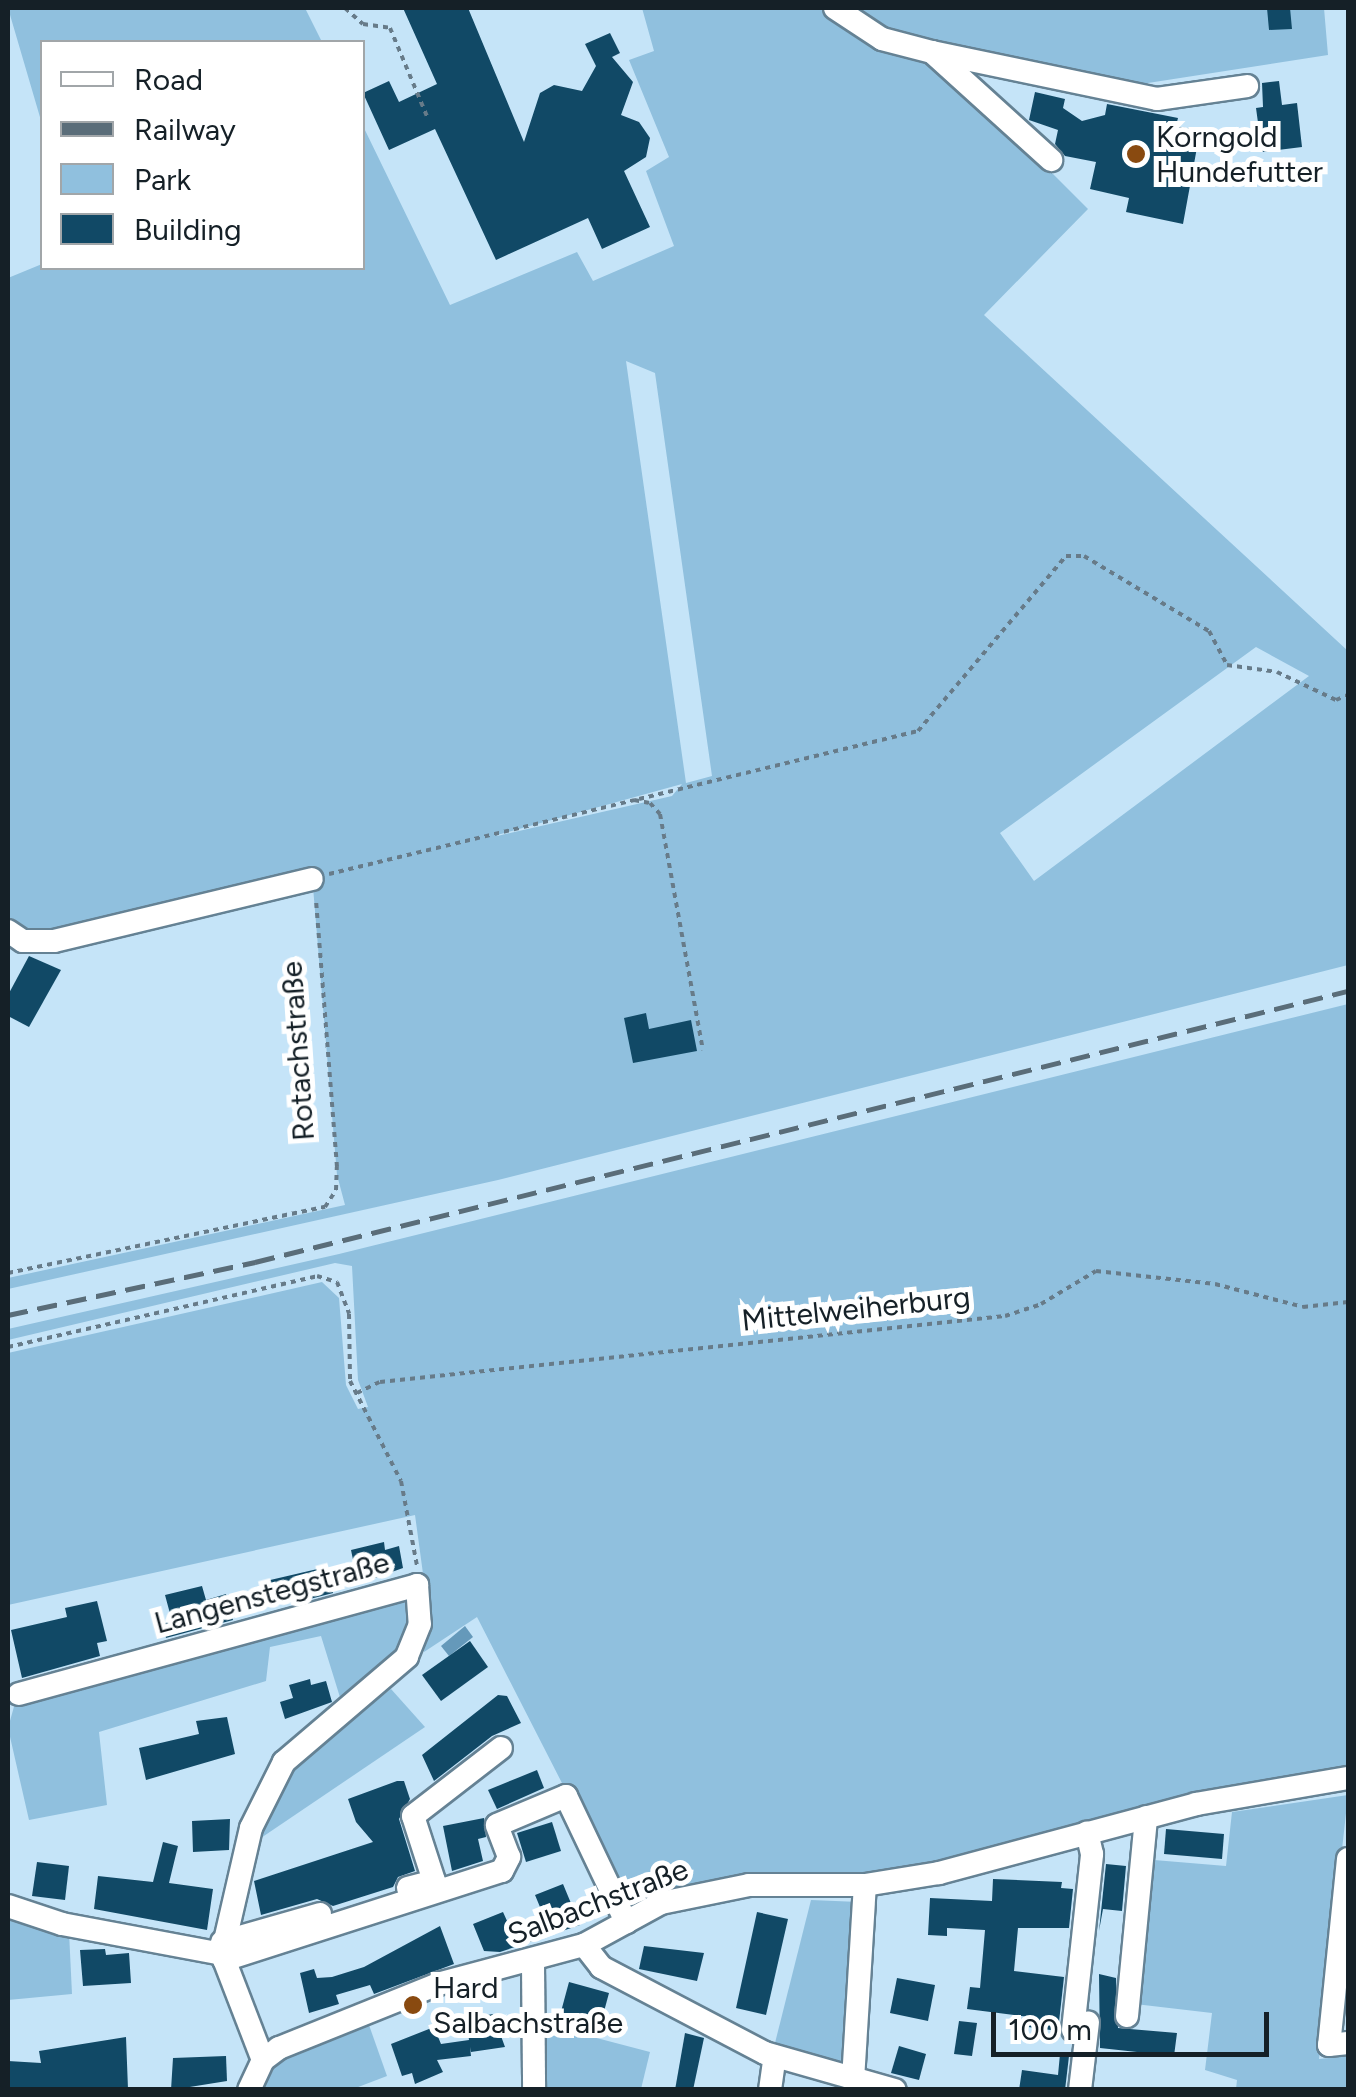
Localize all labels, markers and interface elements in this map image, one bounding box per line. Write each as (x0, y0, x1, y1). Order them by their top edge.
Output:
legend (40, 40, 365, 270)
text: Road (134, 61, 203, 98)
text: Railway (134, 111, 236, 148)
place label: Korngold Hundefutter (1156, 119, 1323, 190)
marker: Korngold Hundefutter (1125, 143, 1147, 165)
text: Park (134, 161, 191, 198)
text: Building (134, 211, 242, 248)
street label: Rotachstraße (274, 960, 322, 1142)
street label: Mittelweiherburg (740, 1279, 972, 1339)
street label: Langenstegstraße (151, 1544, 393, 1642)
street label: Salbachstraße (503, 1851, 693, 1953)
place label: Hard Salbachstraße (433, 1970, 623, 2040)
scale bar (996, 1992, 1274, 2054)
marker: Hard Salbachstraße (402, 1994, 424, 2016)
text: 100 m (1008, 2011, 1092, 2048)

